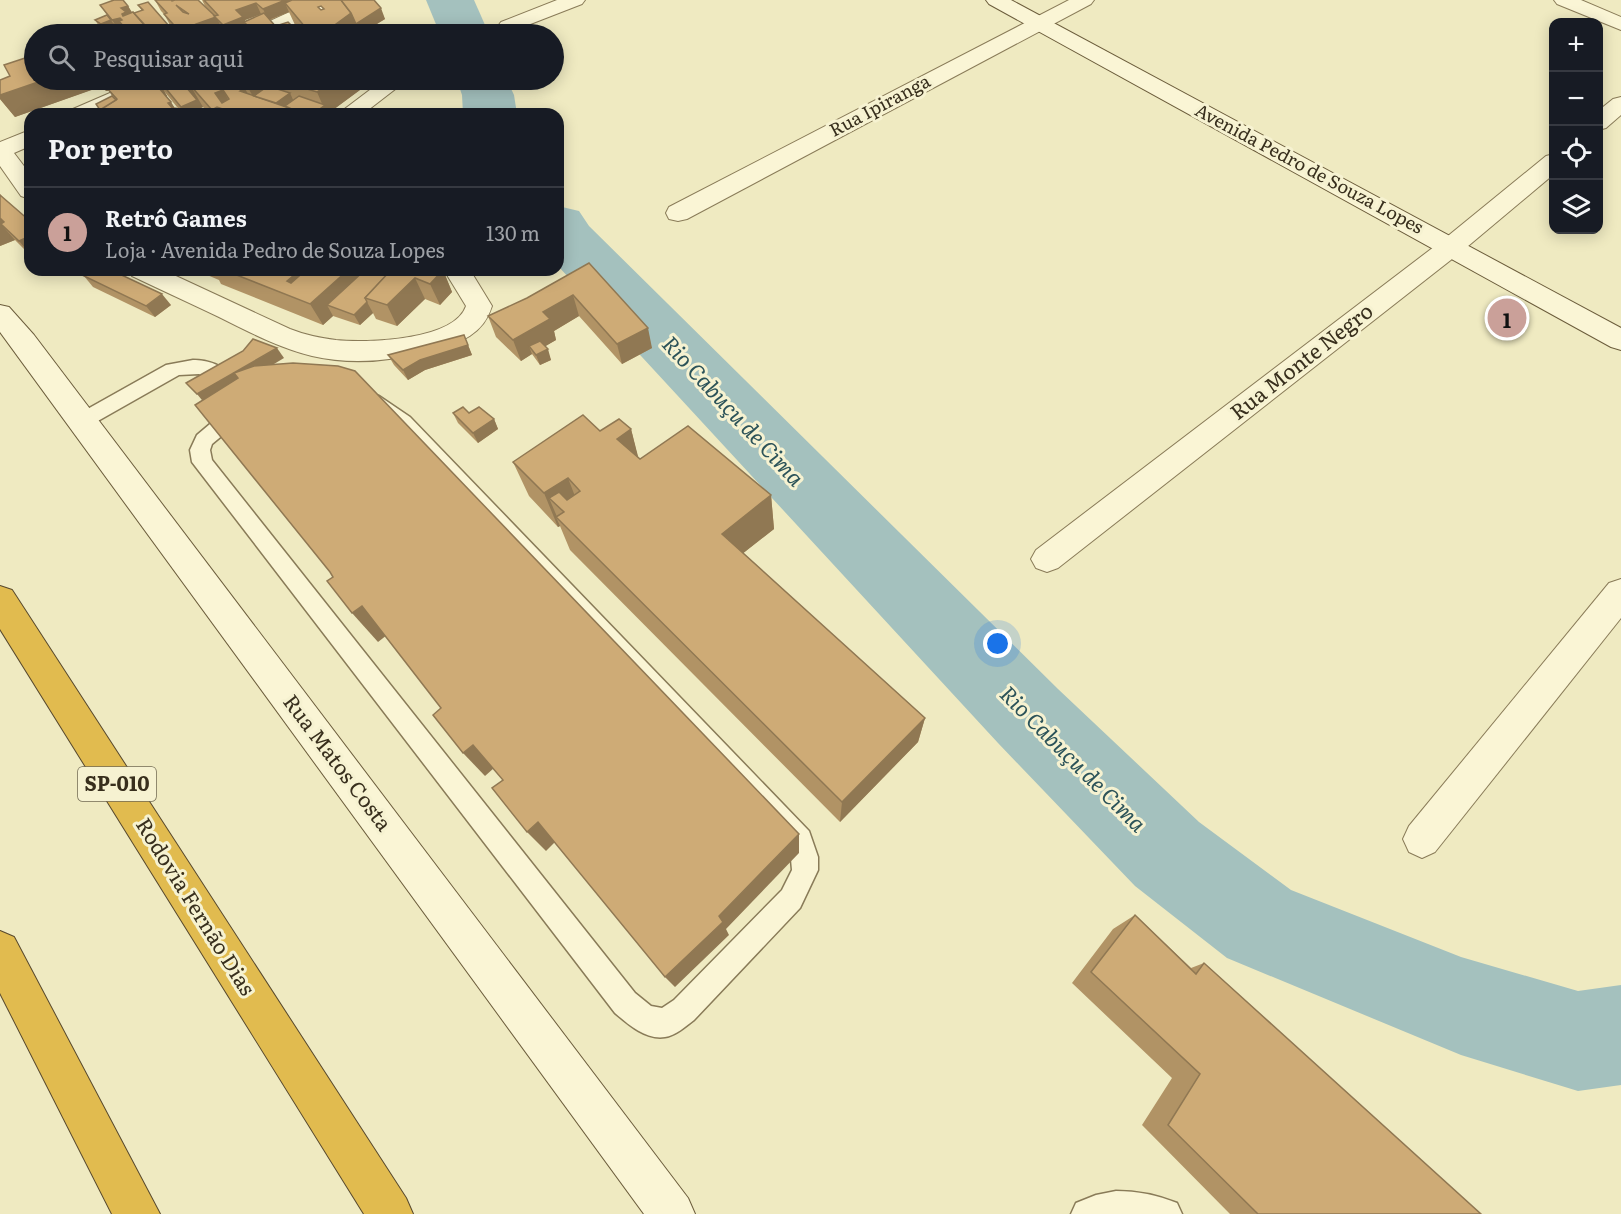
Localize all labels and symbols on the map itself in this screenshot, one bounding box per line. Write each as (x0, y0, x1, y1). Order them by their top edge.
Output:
street label: Rua Ipiranga (824, 67, 935, 143)
street label: Avenida Pedro de Souza Lopes (1191, 96, 1429, 240)
street label: Rua Monte Negro (1222, 294, 1378, 426)
pin: 1 (1488, 296, 1526, 340)
water label: Rio Cabuçu de Cima (655, 327, 813, 493)
your location (983, 629, 1012, 658)
water label: Rio Cabuçu de Cima (993, 677, 1155, 839)
street label: Rua Matos Costa (277, 687, 401, 837)
road number: SP-010 (78, 767, 156, 801)
street label: Rodovia Fernão Dias (130, 811, 264, 1001)

